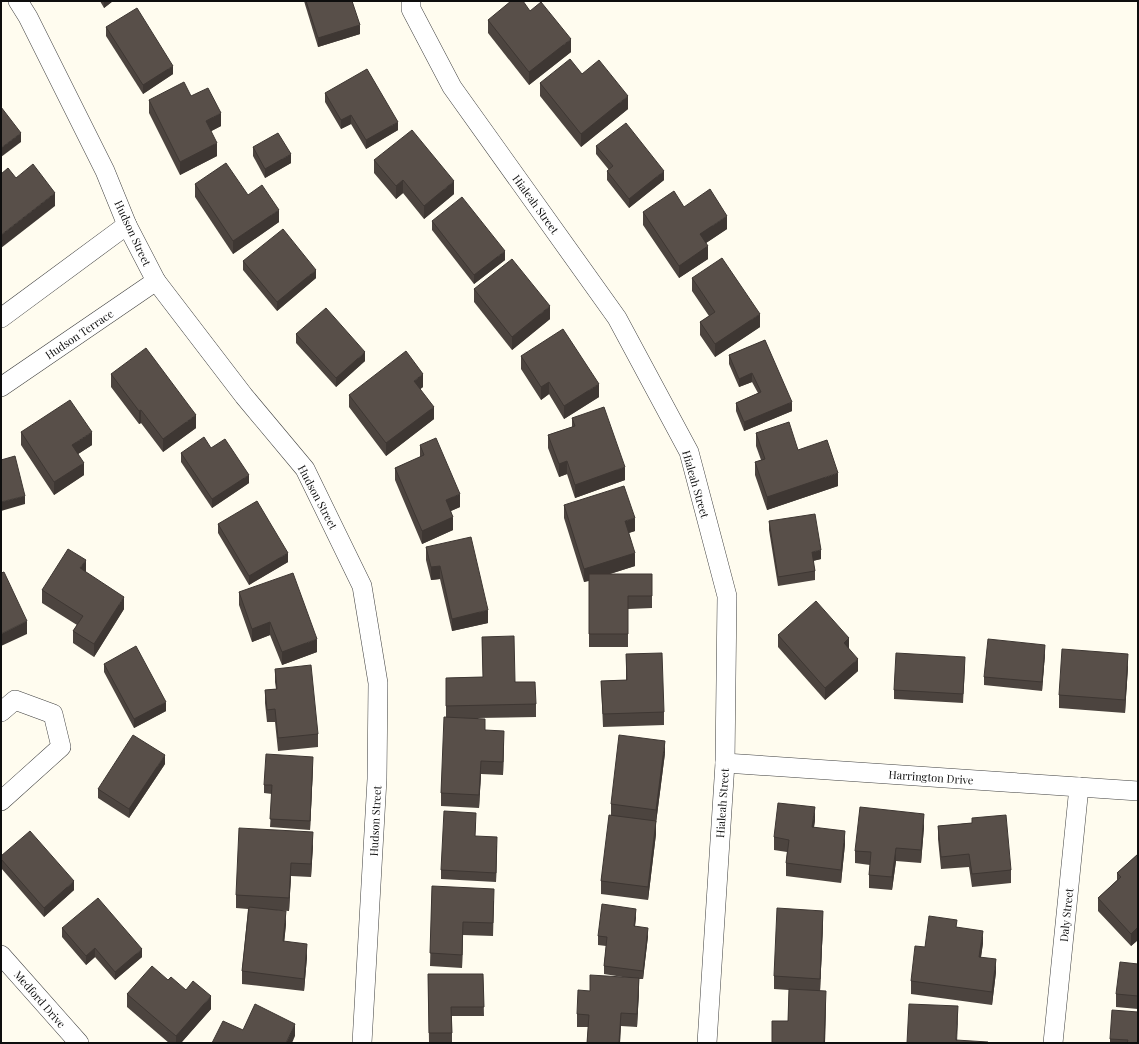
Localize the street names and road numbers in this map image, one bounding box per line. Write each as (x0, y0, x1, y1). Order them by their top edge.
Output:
street label: Hialeah Street (509, 171, 563, 237)
street label: Hudson Street (111, 198, 155, 268)
street label: Hudson Terrace (42, 305, 116, 362)
street label: Hialeah Street (679, 448, 713, 520)
street label: Hudson Street (295, 462, 341, 532)
street label: Harrington Drive (888, 767, 974, 787)
street label: Hialeah Street (712, 768, 732, 838)
street label: Hudson Street (366, 785, 384, 857)
street label: Daly Street (1056, 887, 1076, 943)
street label: Medford Drive (11, 967, 69, 1031)

